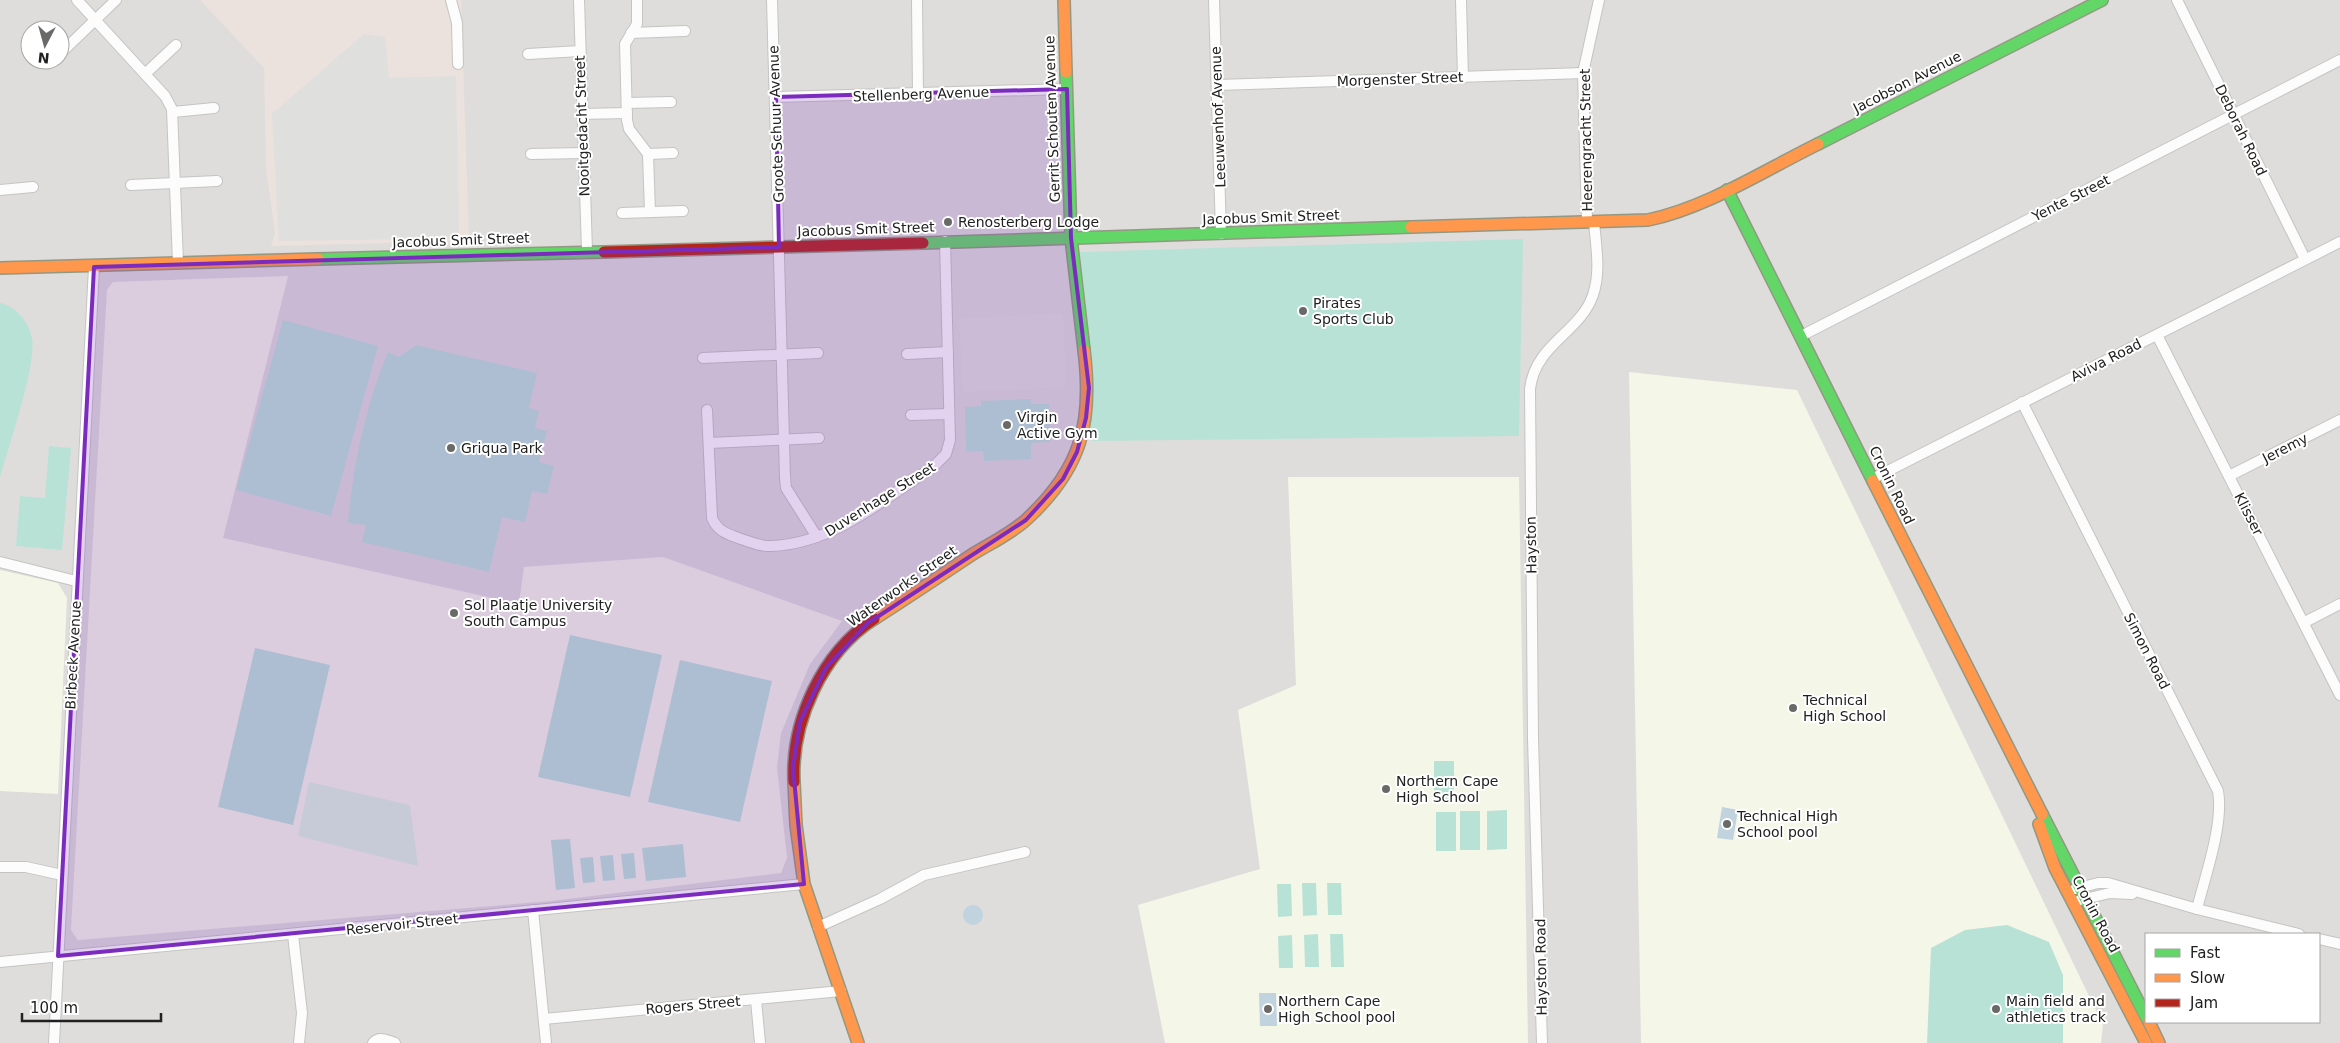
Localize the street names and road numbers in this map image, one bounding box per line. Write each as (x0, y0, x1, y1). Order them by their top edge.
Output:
street label: Gerrit Schouten Avenue (1041, 35, 1063, 203)
street label: Groote Schuur Avenue (765, 45, 787, 203)
street label: Leeuwenhof Avenue (1208, 46, 1228, 188)
street label: Jacobson Avenue (1849, 48, 1964, 117)
street label: Nooitgedacht Street (572, 55, 592, 197)
street label: Heerengracht Street (1577, 68, 1595, 212)
street label: Morgenster Street (1336, 69, 1464, 89)
street label: Deborah Road (2212, 82, 2270, 178)
street label: Stellenberg Avenue (852, 84, 990, 104)
street label: Yente Street (2028, 171, 2113, 225)
street label: Jacobus Smit Street (1201, 207, 1340, 227)
street label: Jacobus Smit Street (796, 219, 935, 239)
street label: Jacobus Smit Street (391, 230, 530, 250)
street label: Aviva Road (2068, 335, 2144, 385)
street label: Jeremy (2259, 430, 2310, 467)
street label: Cronin Road (1866, 443, 1918, 527)
street label: Duvenhage Street (822, 458, 939, 540)
street label: Klisser (2231, 490, 2267, 538)
street label: Hayston (1522, 516, 1540, 574)
street label: Waterworks Street (844, 542, 960, 630)
street label: Birbeck Avenue (62, 600, 84, 710)
street label: Simon Road (2121, 610, 2173, 692)
street label: Cronin Road (2069, 873, 2123, 955)
street label: Reservoir Street (345, 910, 459, 938)
street label: Hayston Road (1532, 918, 1550, 1016)
street label: Rogers Street (645, 993, 742, 1017)

